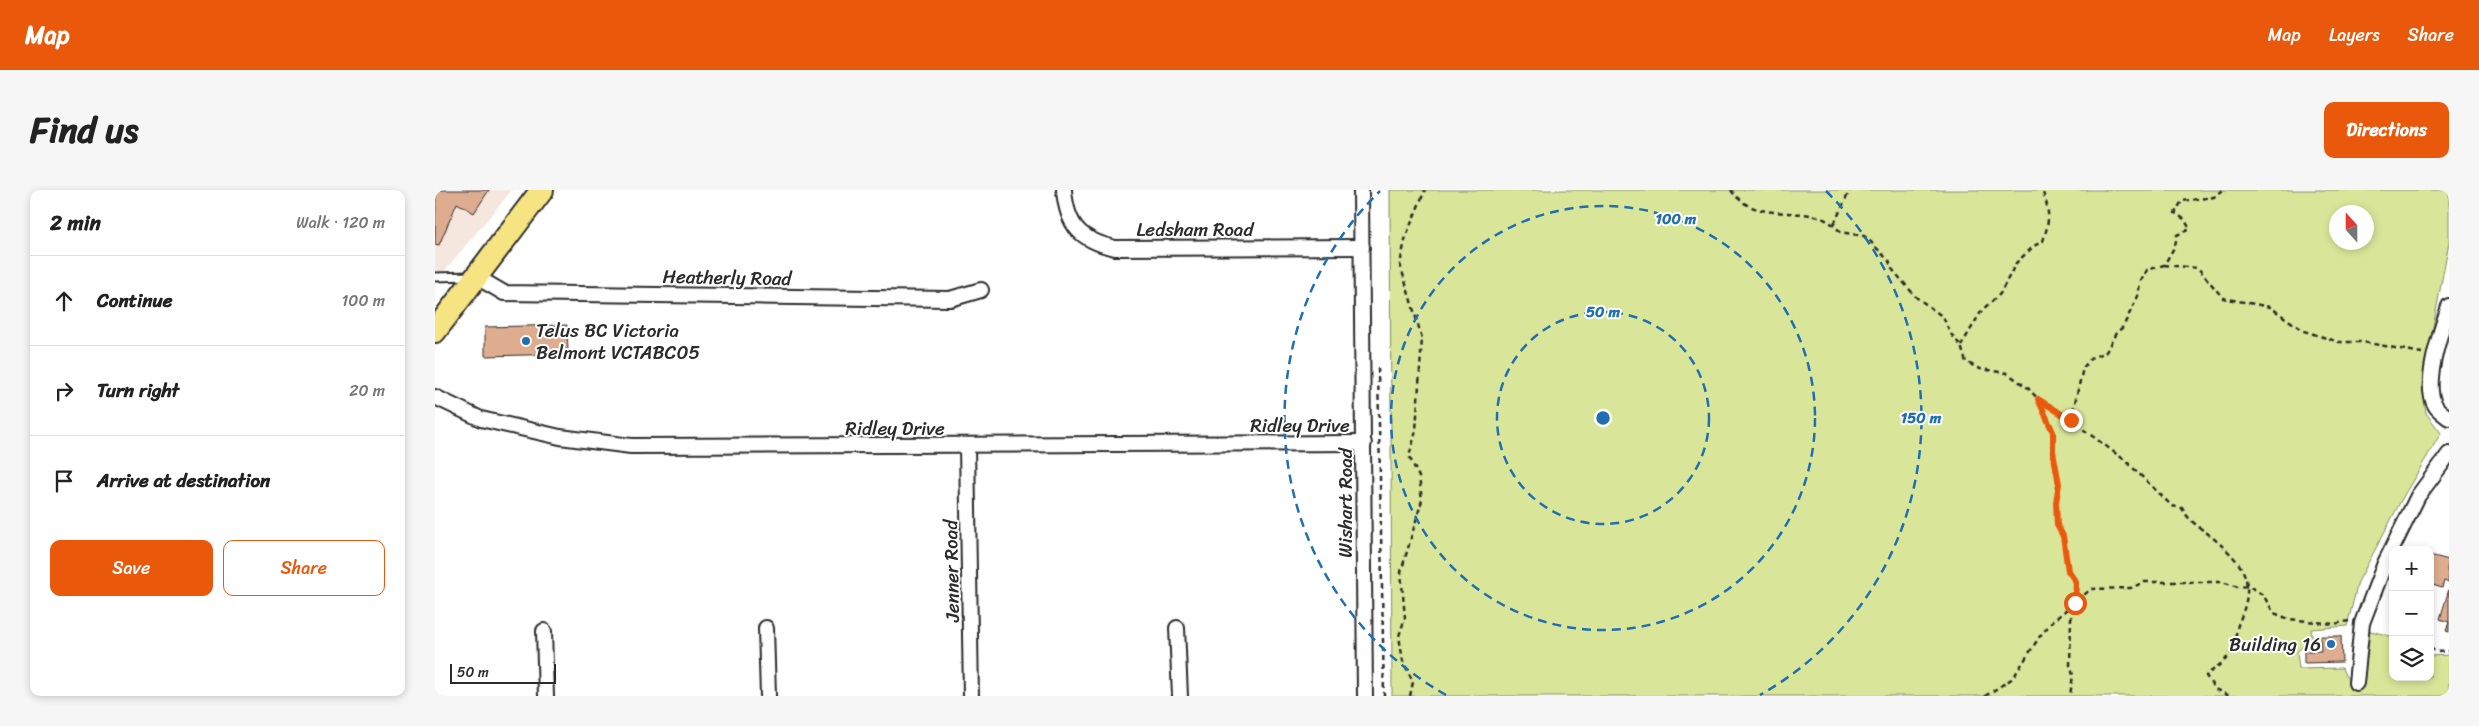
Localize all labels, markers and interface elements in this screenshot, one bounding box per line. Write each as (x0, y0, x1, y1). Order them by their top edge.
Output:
text: Map (25, 14, 69, 56)
text: Map (2268, 19, 2301, 51)
text: Layers (2329, 19, 2380, 51)
text: Share (2408, 19, 2454, 51)
text: Find us (30, 99, 138, 161)
button: Directions (2324, 102, 2449, 158)
text: 2 min (50, 204, 101, 242)
north arrow (2329, 205, 2374, 250)
text: 100 m (1656, 206, 1697, 232)
text: Walk · 120 m (296, 208, 385, 237)
street label: Ledsham Road (1137, 213, 1254, 246)
street label: Heatherly Road (662, 260, 794, 295)
text: Continue (97, 284, 173, 317)
text: 100 m (341, 286, 385, 315)
icon: ahead (50, 287, 78, 315)
text: 50 m (1586, 299, 1621, 325)
place label: Telus BC Victoria Belmont VCTABC05 (536, 314, 700, 369)
marker: Telus BC Victoria Belmont VCTABC05 (520, 335, 532, 347)
text: Turn right (97, 374, 179, 407)
text: 20 m (349, 376, 385, 405)
icon: right (50, 377, 78, 405)
text: 150 m (1901, 405, 1942, 431)
street label: Ridley Drive (1250, 409, 1350, 442)
centre of rings (1594, 409, 1612, 427)
route end (2060, 409, 2083, 432)
street label: Ridley Drive (845, 412, 945, 445)
street label: Wishart Road (1329, 447, 1362, 558)
text: Arrive at destination (97, 464, 270, 497)
icon: arrive (50, 467, 78, 495)
street label: Jenner Road (934, 518, 969, 623)
button: Save (50, 540, 213, 596)
button: Share (223, 540, 385, 596)
map controls (2389, 546, 2434, 681)
button: + (2389, 546, 2434, 591)
button: − (2389, 591, 2434, 636)
route start (2064, 592, 2087, 615)
place label: Building 16 (2229, 628, 2321, 661)
button: layers (2389, 636, 2434, 681)
marker: Building 16 (2325, 638, 2337, 650)
text: 50 m (457, 660, 489, 685)
scale bar (450, 661, 556, 684)

